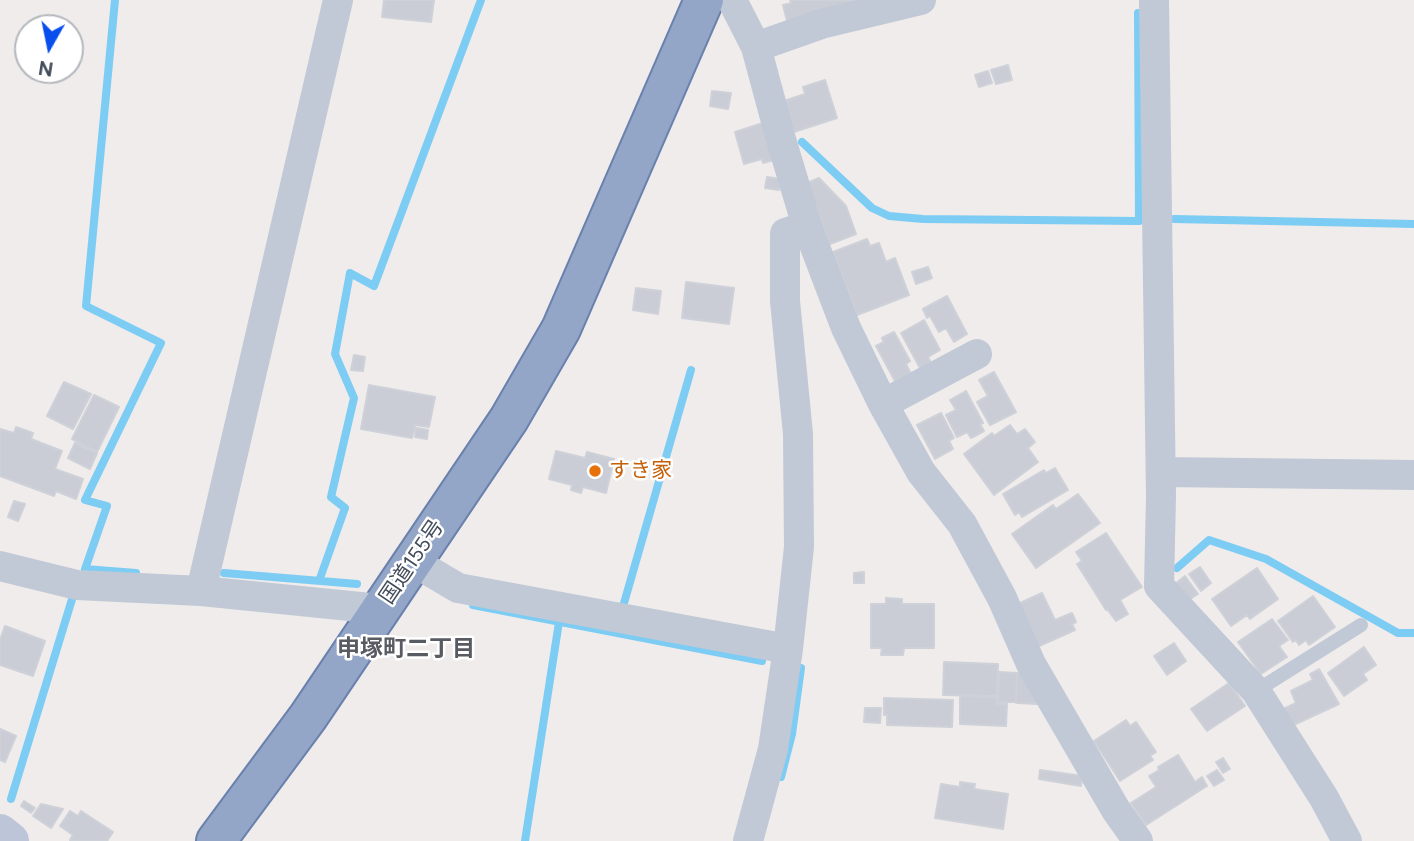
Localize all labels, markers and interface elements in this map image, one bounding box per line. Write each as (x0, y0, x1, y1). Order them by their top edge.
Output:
north arrow (14, 14, 84, 84)
text: N (37, 56, 55, 81)
place label: すき家 (609, 458, 672, 484)
marker: すき家 (587, 463, 603, 479)
street label: 国道155号 (375, 515, 449, 609)
district label: 申塚町二丁目 (337, 635, 475, 663)

